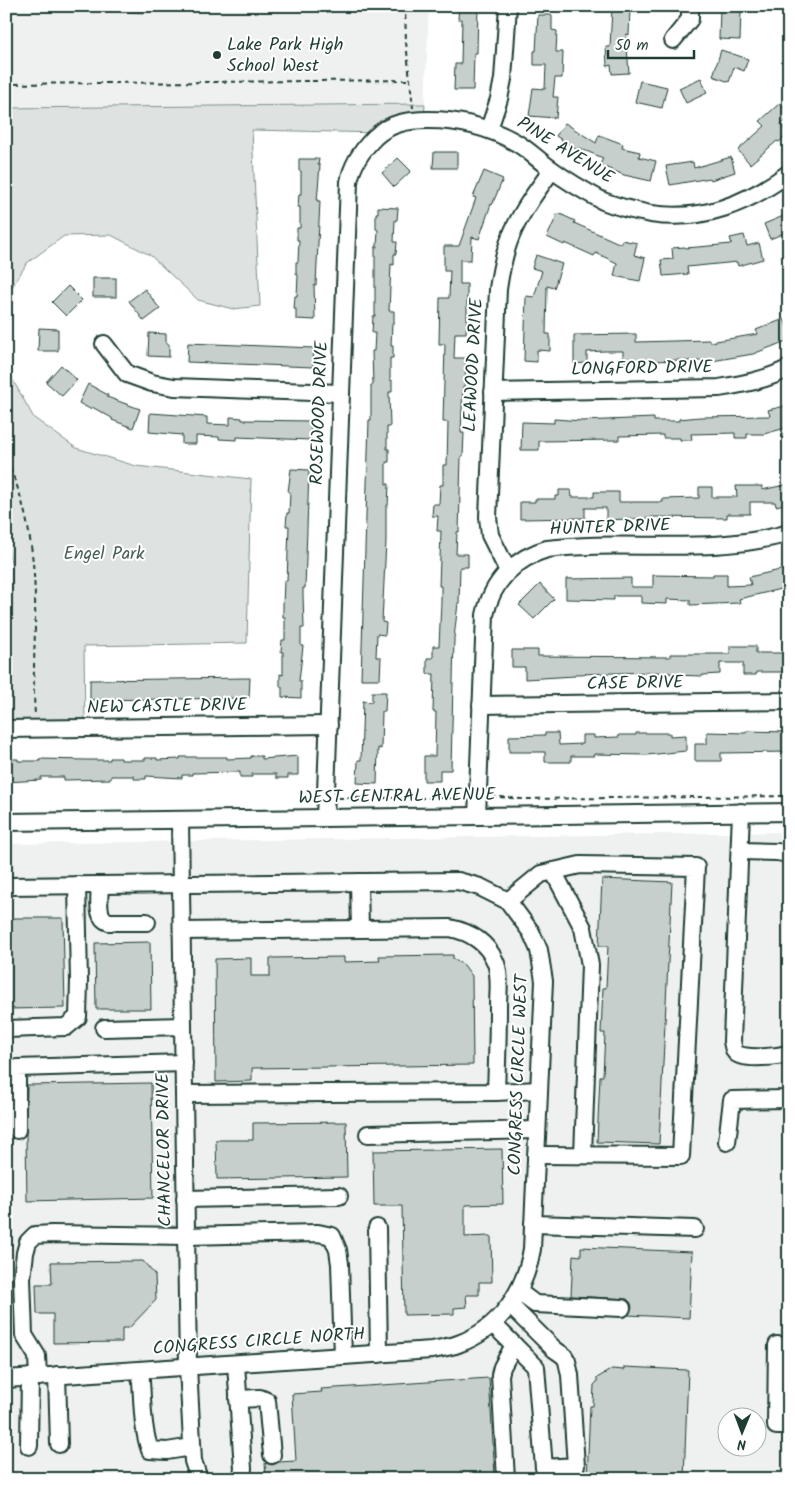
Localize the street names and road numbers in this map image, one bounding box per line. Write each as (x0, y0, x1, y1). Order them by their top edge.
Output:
street label: PINE AVENUE (511, 110, 620, 193)
street label: LEAWOOD DRIVE (456, 297, 492, 433)
street label: ROSEWOOD DRIVE (303, 340, 337, 486)
street label: LONGFORD DRIVE (571, 353, 714, 385)
street label: HUNTER DRIVE (549, 511, 671, 545)
street label: CASE DRIVE (586, 669, 684, 699)
street label: NEW CASTLE DRIVE (87, 691, 248, 723)
street label: WEST CENTRAL AVENUE (298, 781, 496, 813)
street label: CONGRESS CIRCLE WEST (501, 972, 537, 1176)
street label: CHANCELOR DRIVE (149, 1072, 181, 1227)
street label: CONGRESS CIRCLE NORTH (152, 1320, 366, 1364)

